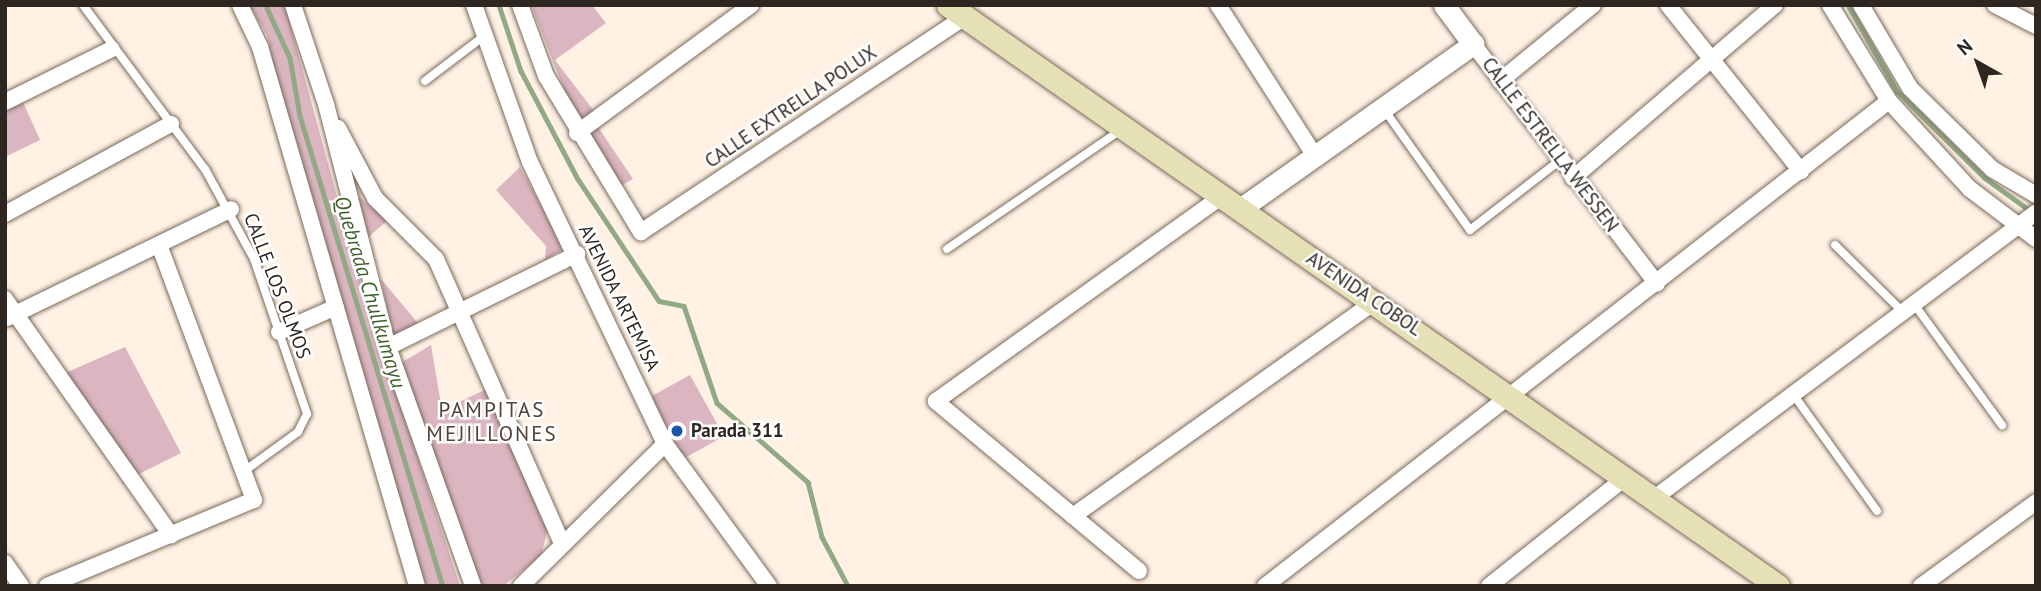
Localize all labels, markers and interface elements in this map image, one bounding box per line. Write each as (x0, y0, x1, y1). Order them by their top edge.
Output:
north arrow (1943, 28, 2013, 98)
text: N (1952, 34, 1977, 60)
street label: CALLE EXTRELLA POLUX (701, 41, 881, 173)
street label: CALLE ESTRELLA WESSEN (1477, 53, 1623, 237)
water label: Quebrada Chullkumayu (329, 193, 411, 391)
street label: CALLE LOS OLMOS (239, 210, 315, 362)
street label: AVENIDA ARTEMISA (573, 220, 665, 376)
street label: AVENIDA COBOL (1302, 247, 1426, 341)
district label: PAMPITAS MEJILLONES (428, 397, 556, 447)
place label: Parada 311 (691, 420, 784, 442)
marker: Parada 311 (669, 423, 685, 439)

